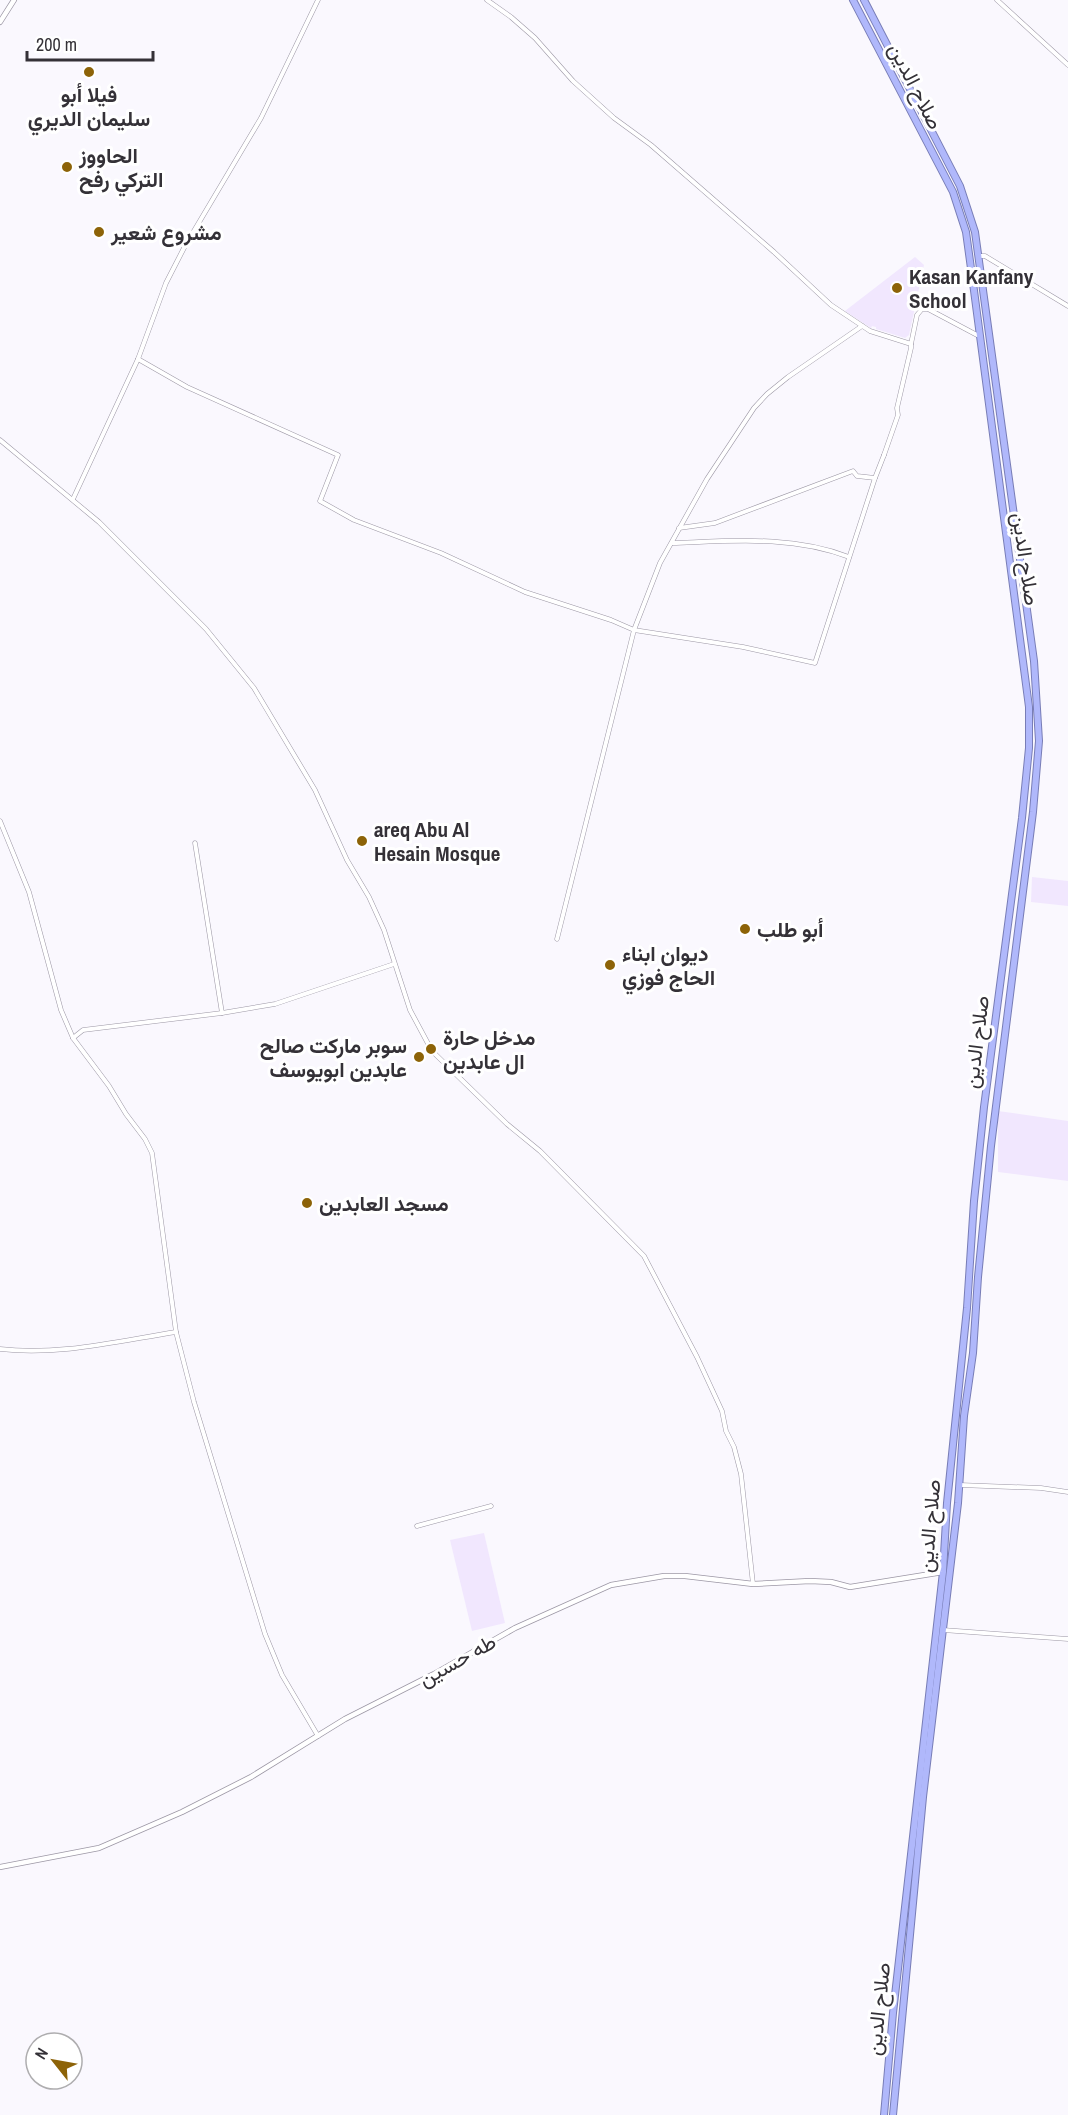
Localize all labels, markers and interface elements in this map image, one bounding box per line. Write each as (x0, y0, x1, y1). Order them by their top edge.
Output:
scale bar (27, 24, 153, 62)
text: 200 m (36, 32, 77, 57)
street label: صلاح الدين (882, 38, 950, 134)
marker: فيلا أبو سليمان الديري (82, 65, 96, 79)
place label: فيلا أبو سليمان الديري (28, 80, 150, 136)
place label: الحاووز التركي رفح (78, 141, 163, 197)
marker: الحاووز التركي رفح (60, 160, 74, 174)
place label: مشروع شعير (110, 218, 222, 247)
marker: مشروع شعير (92, 225, 106, 239)
place label: Kasan Kanfany School (909, 262, 1034, 315)
marker: Kasan Kanfany School (890, 281, 904, 295)
street label: صلاح الدين (1005, 511, 1047, 607)
place label: areq Abu Al Hesain Mosque (374, 815, 500, 868)
marker: areq Abu Al Hesain Mosque (355, 834, 369, 848)
place label: أبو طلب (757, 915, 823, 944)
marker: أبو طلب (738, 922, 752, 936)
place label: ديوان ابناء الحاج فوزي (622, 939, 715, 995)
marker: ديوان ابناء الحاج فوزي (603, 958, 617, 972)
street label: صلاح الدين (956, 994, 996, 1090)
place label: مدخل حارة ال عابدين (443, 1023, 535, 1076)
place label: سوبر ماركت صالح عابدين ابويوسف (260, 1031, 407, 1084)
marker: مدخل حارة ال عابدين (424, 1042, 438, 1056)
marker: سوبر ماركت صالح عابدين ابويوسف (412, 1050, 426, 1064)
place label: مسجد العابدين (319, 1189, 449, 1218)
marker: مسجد العابدين (300, 1196, 314, 1210)
street label: صلاح الدين (910, 1478, 948, 1574)
street label: طه حسين (413, 1627, 501, 1693)
street label: صلاح الدين (859, 1961, 897, 2057)
north arrow (24, 2031, 84, 2091)
text: N (29, 2044, 53, 2063)

